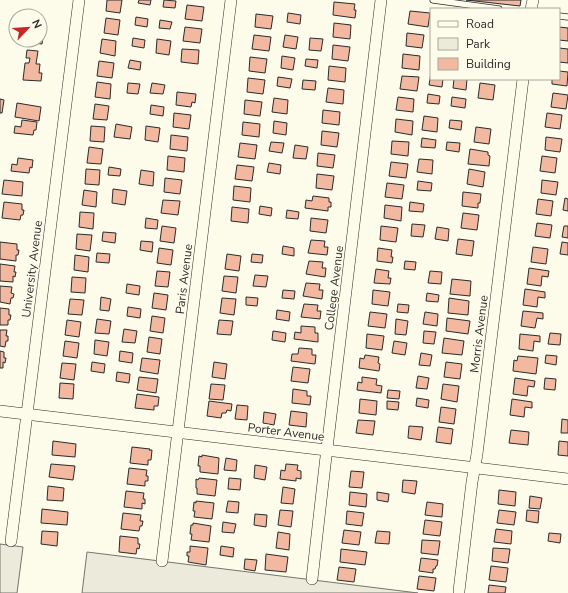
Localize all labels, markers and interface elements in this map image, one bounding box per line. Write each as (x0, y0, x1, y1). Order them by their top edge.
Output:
north arrow (8, 8, 48, 48)
legend (430, 8, 560, 80)
text: Road (466, 16, 494, 32)
text: N (28, 17, 45, 31)
text: Park (466, 36, 491, 52)
text: Building (466, 56, 511, 72)
street label: University Avenue (18, 219, 46, 319)
street label: Paris Avenue (172, 243, 196, 315)
street label: College Avenue (321, 245, 347, 331)
street label: Morris Avenue (466, 294, 492, 374)
street label: Porter Avenue (247, 419, 325, 445)

